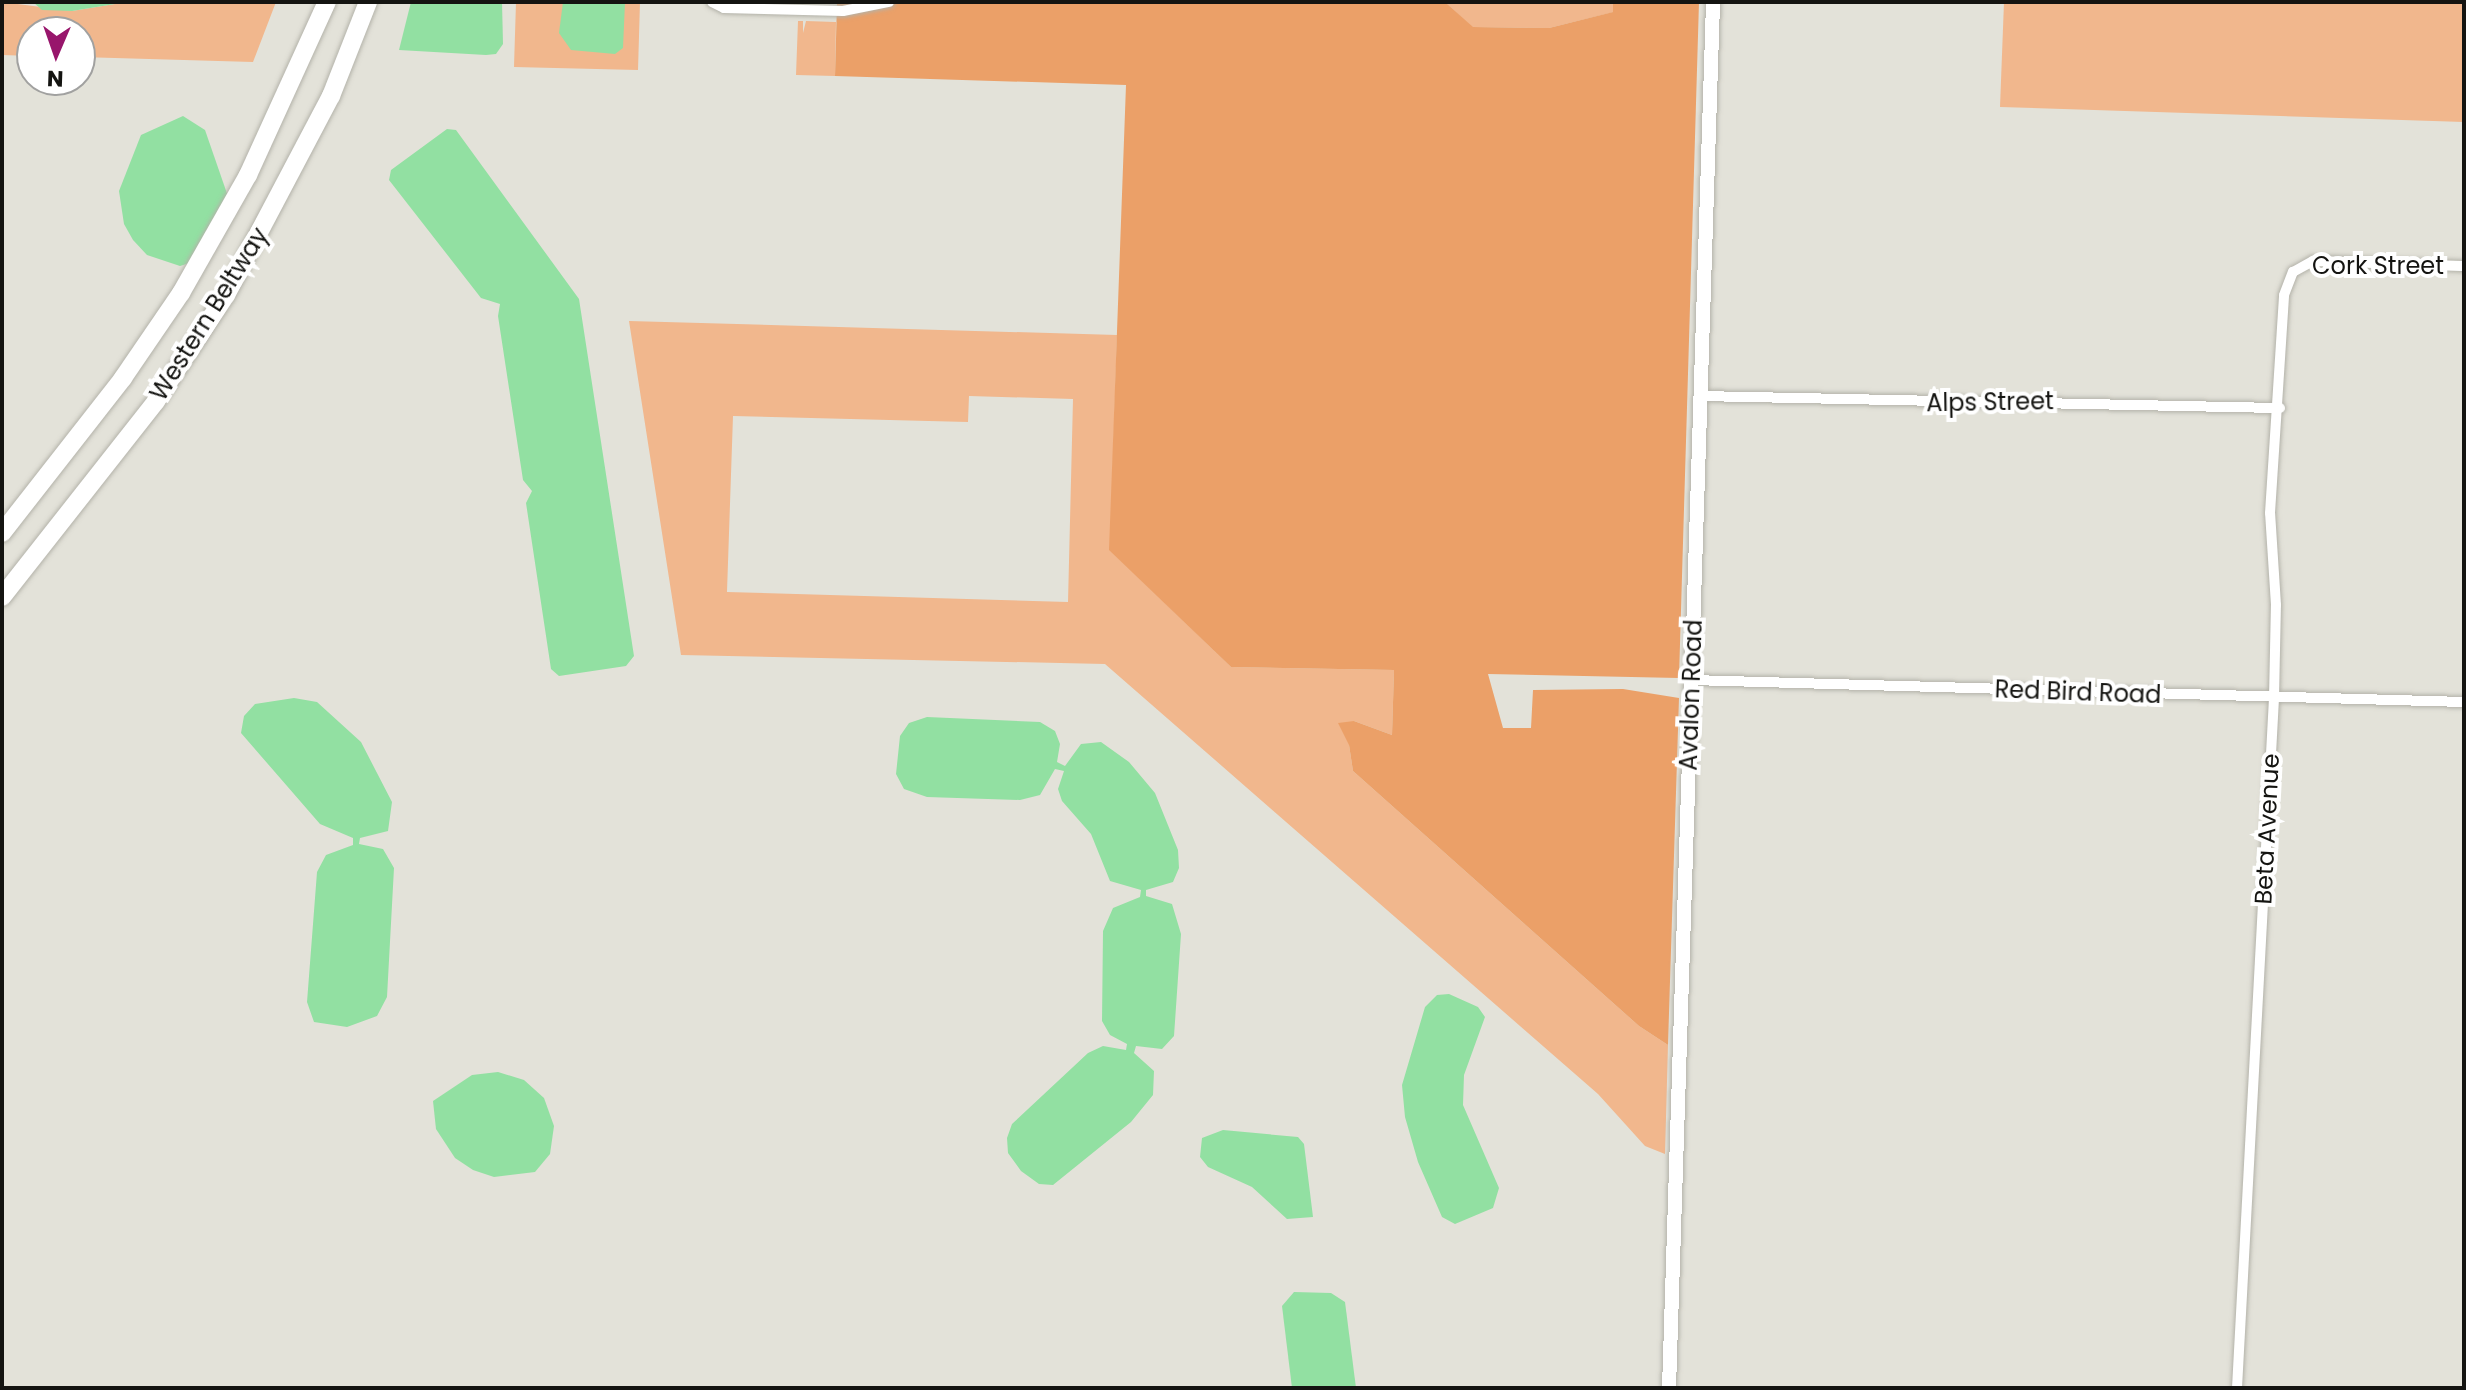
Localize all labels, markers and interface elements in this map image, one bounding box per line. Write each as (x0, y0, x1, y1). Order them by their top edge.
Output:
north arrow (16, 16, 96, 96)
text: N (46, 63, 64, 94)
street label: Western Beltway (144, 222, 274, 406)
street label: Cork Street (2312, 252, 2444, 280)
street label: Alps Street (1926, 386, 2054, 418)
street label: Avalon Road (1674, 619, 1708, 771)
street label: Red Bird Road (1994, 675, 2162, 709)
street label: Beta Avenue (2249, 753, 2285, 905)

